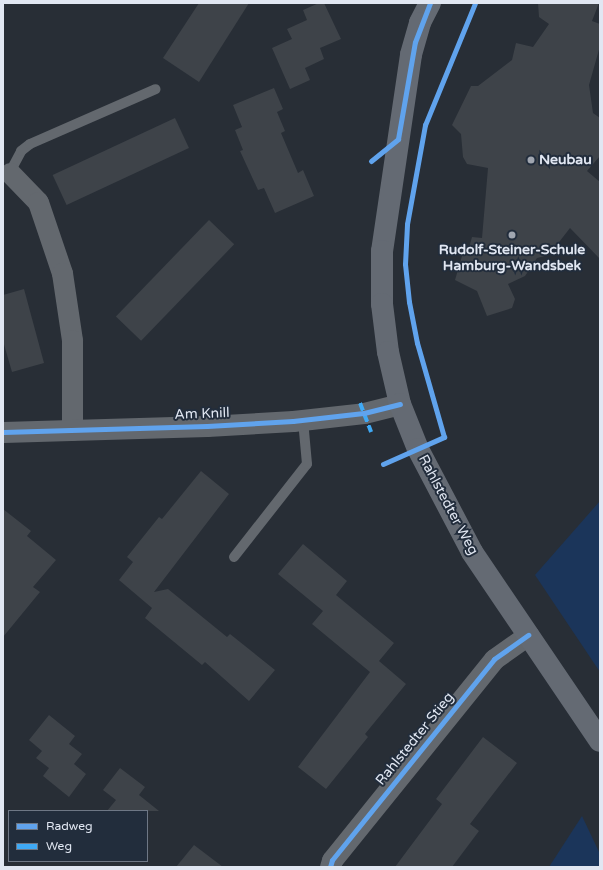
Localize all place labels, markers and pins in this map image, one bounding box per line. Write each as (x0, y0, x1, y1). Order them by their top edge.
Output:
place label: Neubau (539, 152, 592, 168)
marker: Neubau (526, 155, 536, 165)
marker: Rudolf-Steiner-Schule Hamburg-Wandsbek (507, 230, 517, 240)
place label: Rudolf-Steiner-Schule Hamburg-Wandsbek (439, 242, 585, 274)

